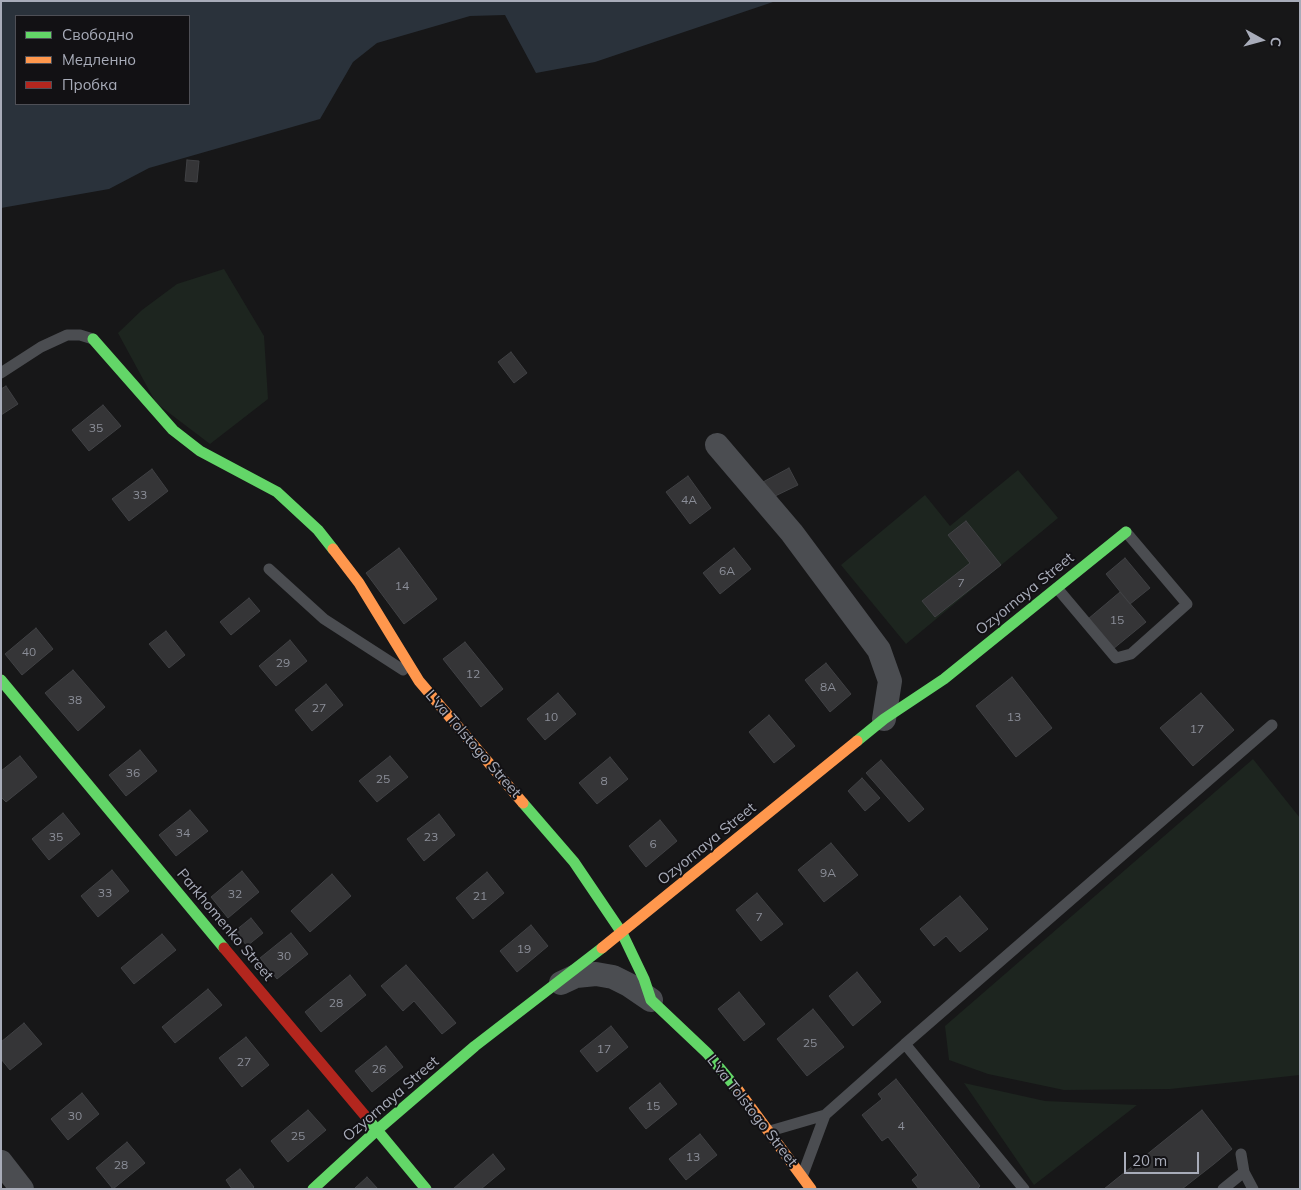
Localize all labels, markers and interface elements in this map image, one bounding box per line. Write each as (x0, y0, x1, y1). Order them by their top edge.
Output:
legend (15, 15, 190, 105)
north arrow (1236, 15, 1286, 65)
text: Свободно (62, 25, 134, 44)
text: С (1266, 36, 1285, 48)
text: Медленно (62, 50, 136, 69)
text: Пробка (62, 75, 117, 94)
house number: 35 (89, 421, 103, 435)
house number: 33 (133, 488, 147, 502)
house number: 4А (681, 493, 697, 507)
street label: Ozyornaya Street (972, 549, 1078, 639)
house number: 6А (719, 564, 735, 578)
house number: 7 (957, 576, 965, 590)
house number: 14 (395, 579, 409, 593)
house number: 15 (1110, 613, 1124, 627)
house number: 40 (22, 645, 36, 659)
house number: 29 (276, 656, 290, 670)
house number: 12 (466, 667, 480, 681)
house number: 8А (820, 680, 836, 694)
street label: L'va Tolstogo Street (421, 687, 525, 801)
house number: 38 (68, 693, 82, 707)
house number: 27 (312, 701, 326, 715)
house number: 10 (544, 710, 558, 724)
house number: 13 (1007, 710, 1021, 724)
house number: 17 (1190, 722, 1204, 736)
house number: 36 (126, 766, 140, 780)
house number: 25 (376, 772, 390, 786)
house number: 8 (600, 774, 608, 788)
street label: Ozyornaya Street (654, 799, 760, 889)
house number: 34 (176, 826, 190, 840)
house number: 35 (49, 830, 63, 844)
house number: 23 (424, 830, 438, 844)
house number: 6 (649, 837, 657, 851)
street label: Parkhomenko Street (173, 865, 277, 985)
house number: 9А (820, 866, 836, 880)
house number: 33 (98, 886, 112, 900)
house number: 32 (228, 887, 242, 901)
house number: 21 (473, 889, 487, 903)
house number: 7 (755, 910, 763, 924)
house number: 19 (517, 942, 531, 956)
house number: 30 (277, 949, 291, 963)
house number: 28 (329, 996, 343, 1010)
house number: 25 (803, 1036, 817, 1050)
house number: 17 (597, 1042, 611, 1056)
street label: Ozyornaya Street (339, 1052, 443, 1146)
street label: L'va Tolstogo Street (703, 1052, 801, 1170)
house number: 27 (237, 1055, 251, 1069)
house number: 26 (372, 1062, 386, 1076)
house number: 15 (646, 1099, 660, 1113)
house number: 30 (68, 1109, 82, 1123)
house number: 4 (897, 1119, 905, 1133)
house number: 25 (291, 1129, 305, 1143)
scale bar (1126, 1142, 1201, 1174)
house number: 13 (686, 1150, 700, 1164)
text: 20 m (1132, 1151, 1167, 1170)
house number: 28 (114, 1158, 128, 1172)

